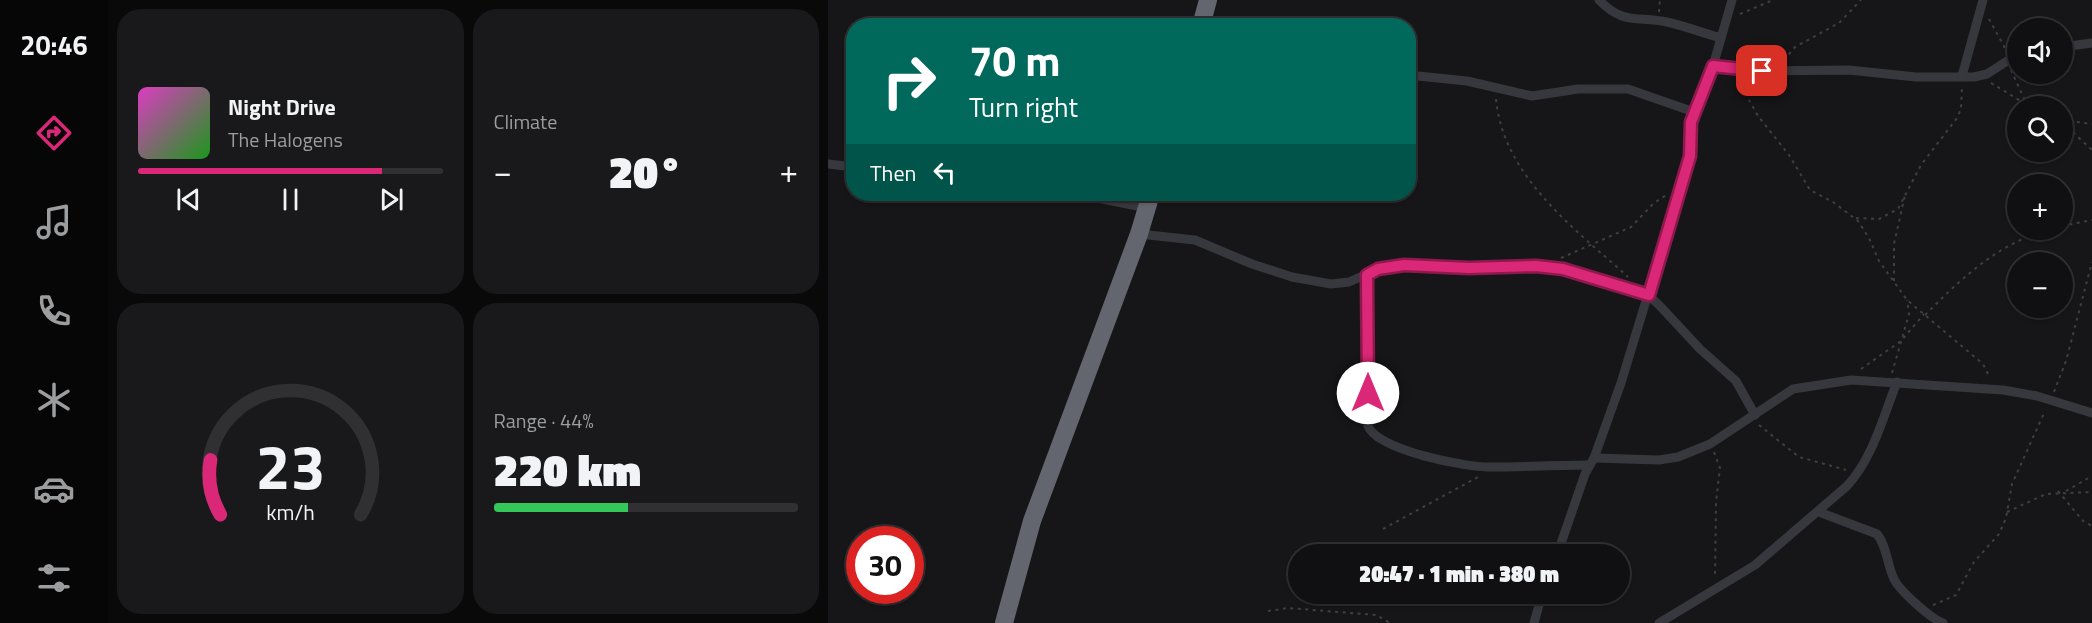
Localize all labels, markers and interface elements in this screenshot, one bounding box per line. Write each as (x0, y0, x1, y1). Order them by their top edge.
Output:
map controls (2007, 18, 2073, 318)
button: sound (2007, 18, 2073, 84)
text: 20:46 (20, 24, 88, 65)
text: 70 m (969, 28, 1061, 92)
icon: right (870, 42, 948, 120)
pin (1736, 45, 1787, 96)
icon: arrive (1745, 54, 1778, 87)
text: Turn right (969, 86, 1078, 127)
text: Night Drive (228, 90, 336, 124)
button: search (2007, 96, 2073, 162)
text: Climate (494, 106, 557, 137)
icon: directions (33, 112, 75, 154)
text: The Halogens (228, 124, 343, 155)
text: 20° (609, 137, 683, 205)
text: − (494, 146, 512, 196)
text: + (780, 146, 798, 196)
text: Then (870, 156, 916, 190)
icon: left (928, 156, 961, 189)
button: + (2007, 174, 2073, 240)
icon: previous (172, 183, 205, 216)
icon: pause (274, 183, 307, 216)
icon: next (375, 183, 408, 216)
icon: music (33, 201, 75, 243)
button: − (2007, 252, 2073, 318)
icon: phone (33, 290, 75, 332)
position arrow (1336, 361, 1400, 425)
icon: climate (33, 379, 75, 421)
text: Range · 44% (494, 405, 594, 436)
text: 23 (255, 418, 325, 513)
text: 220 km (494, 435, 641, 503)
icon: car (33, 468, 75, 510)
text: km/h (266, 497, 315, 529)
speed limit sign: 30 (846, 526, 924, 604)
icon: filters (33, 557, 75, 599)
text: 20:47 · 1 min · 380 m (1359, 557, 1559, 591)

